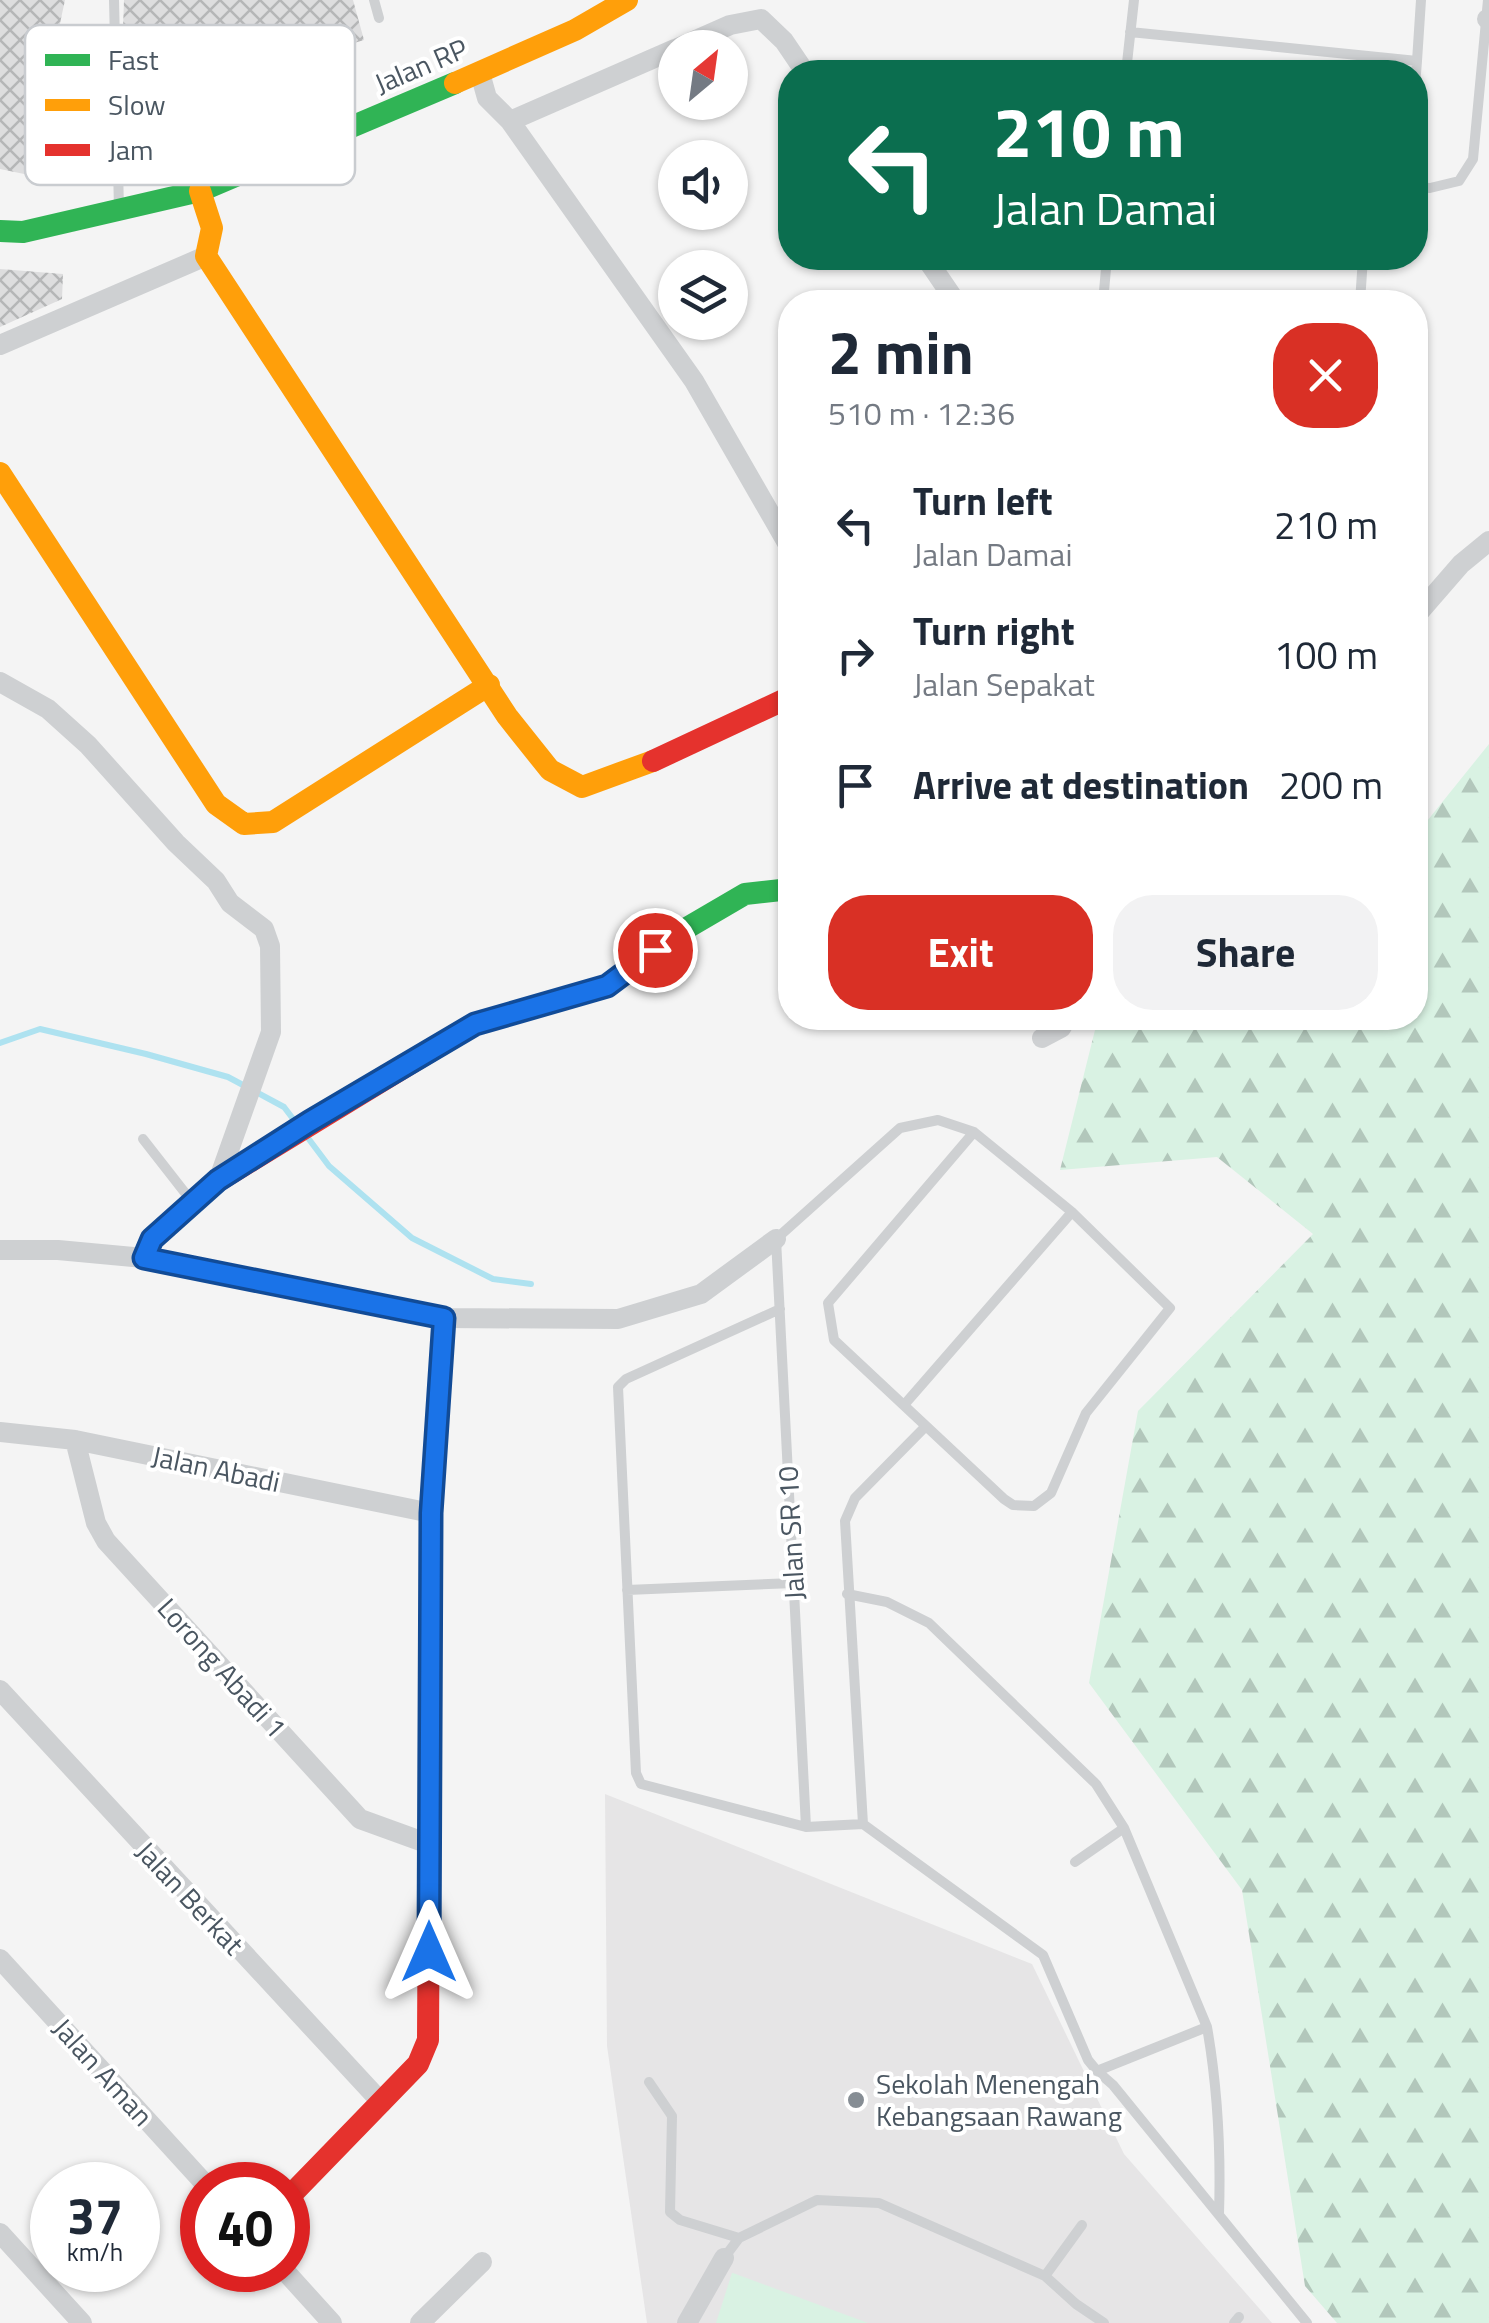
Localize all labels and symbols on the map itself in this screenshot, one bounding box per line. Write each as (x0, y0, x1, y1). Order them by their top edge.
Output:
legend (25, 25, 355, 185)
street label: Jalan RP (367, 27, 474, 104)
north arrow (658, 30, 748, 120)
text: Fast (108, 38, 159, 81)
text: Slow (108, 83, 166, 126)
text: Jam (108, 128, 154, 171)
pin (613, 908, 698, 993)
street label: Jalan Abadi (148, 1434, 284, 1503)
street label: Jalan SR 10 (766, 1465, 815, 1601)
street label: Lorong Abadi 1 (147, 1588, 297, 1747)
street label: Jalan Berkat (126, 1831, 255, 1964)
position arrow (377, 1900, 481, 2004)
street label: Jalan Aman (43, 2008, 164, 2135)
place label: Sekolah Menengah Kebangsaan Rawang (876, 2062, 1122, 2137)
marker: Sekolah Menengah Kebangsaan Rawang (845, 2089, 867, 2111)
speed limit sign: 40 (180, 2162, 310, 2292)

